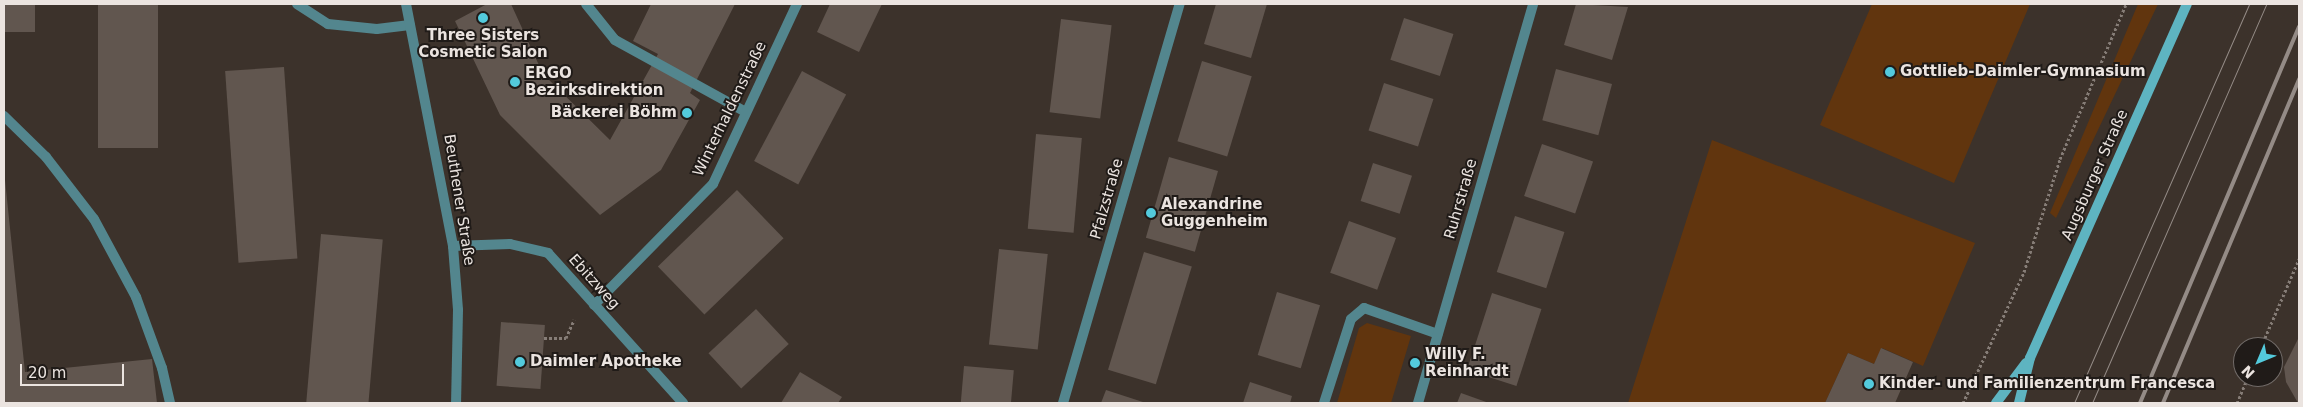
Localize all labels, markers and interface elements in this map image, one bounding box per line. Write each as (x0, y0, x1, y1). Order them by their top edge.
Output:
marker: Three Sisters Cosmetic Salon (477, 12, 489, 24)
place label: Three Sisters Cosmetic Salon (418, 26, 548, 61)
street label: Winterhaldenstraße (689, 39, 771, 179)
place label: Gottlieb-Daimler-Gymnasium (1900, 63, 2146, 81)
place label: ERGO Bezirksdirektion (525, 64, 664, 99)
marker: Gottlieb-Daimler-Gymnasium (1884, 66, 1896, 78)
marker: ERGO Bezirksdirektion (509, 76, 521, 88)
place label: Bäckerei Böhm (551, 104, 677, 122)
marker: Bäckerei Böhm (681, 107, 693, 119)
street label: Augsburger Straße (2058, 107, 2132, 243)
street label: Beuthener Straße (440, 133, 478, 267)
street label: Pfalzstraße (1087, 156, 1127, 242)
street label: Ruhrstraße (1441, 157, 1481, 241)
place label: Alexandrine Guggenheim (1161, 195, 1268, 230)
marker: Alexandrine Guggenheim (1145, 207, 1157, 219)
street label: Ebitzweg (565, 251, 623, 313)
north arrow (2233, 337, 2283, 387)
place label: Willy F. Reinhardt (1425, 345, 1509, 380)
place label: Daimler Apotheke (530, 353, 682, 371)
scale bar (22, 354, 126, 386)
marker: Daimler Apotheke (514, 356, 526, 368)
marker: Willy F. Reinhardt (1409, 357, 1421, 369)
text: N (2238, 362, 2258, 382)
text: 20 m (28, 364, 66, 382)
place label: Kinder- und Familienzentrum Francesca (1879, 375, 2215, 393)
marker: Kinder- und Familienzentrum Francesca (1863, 378, 1875, 390)

